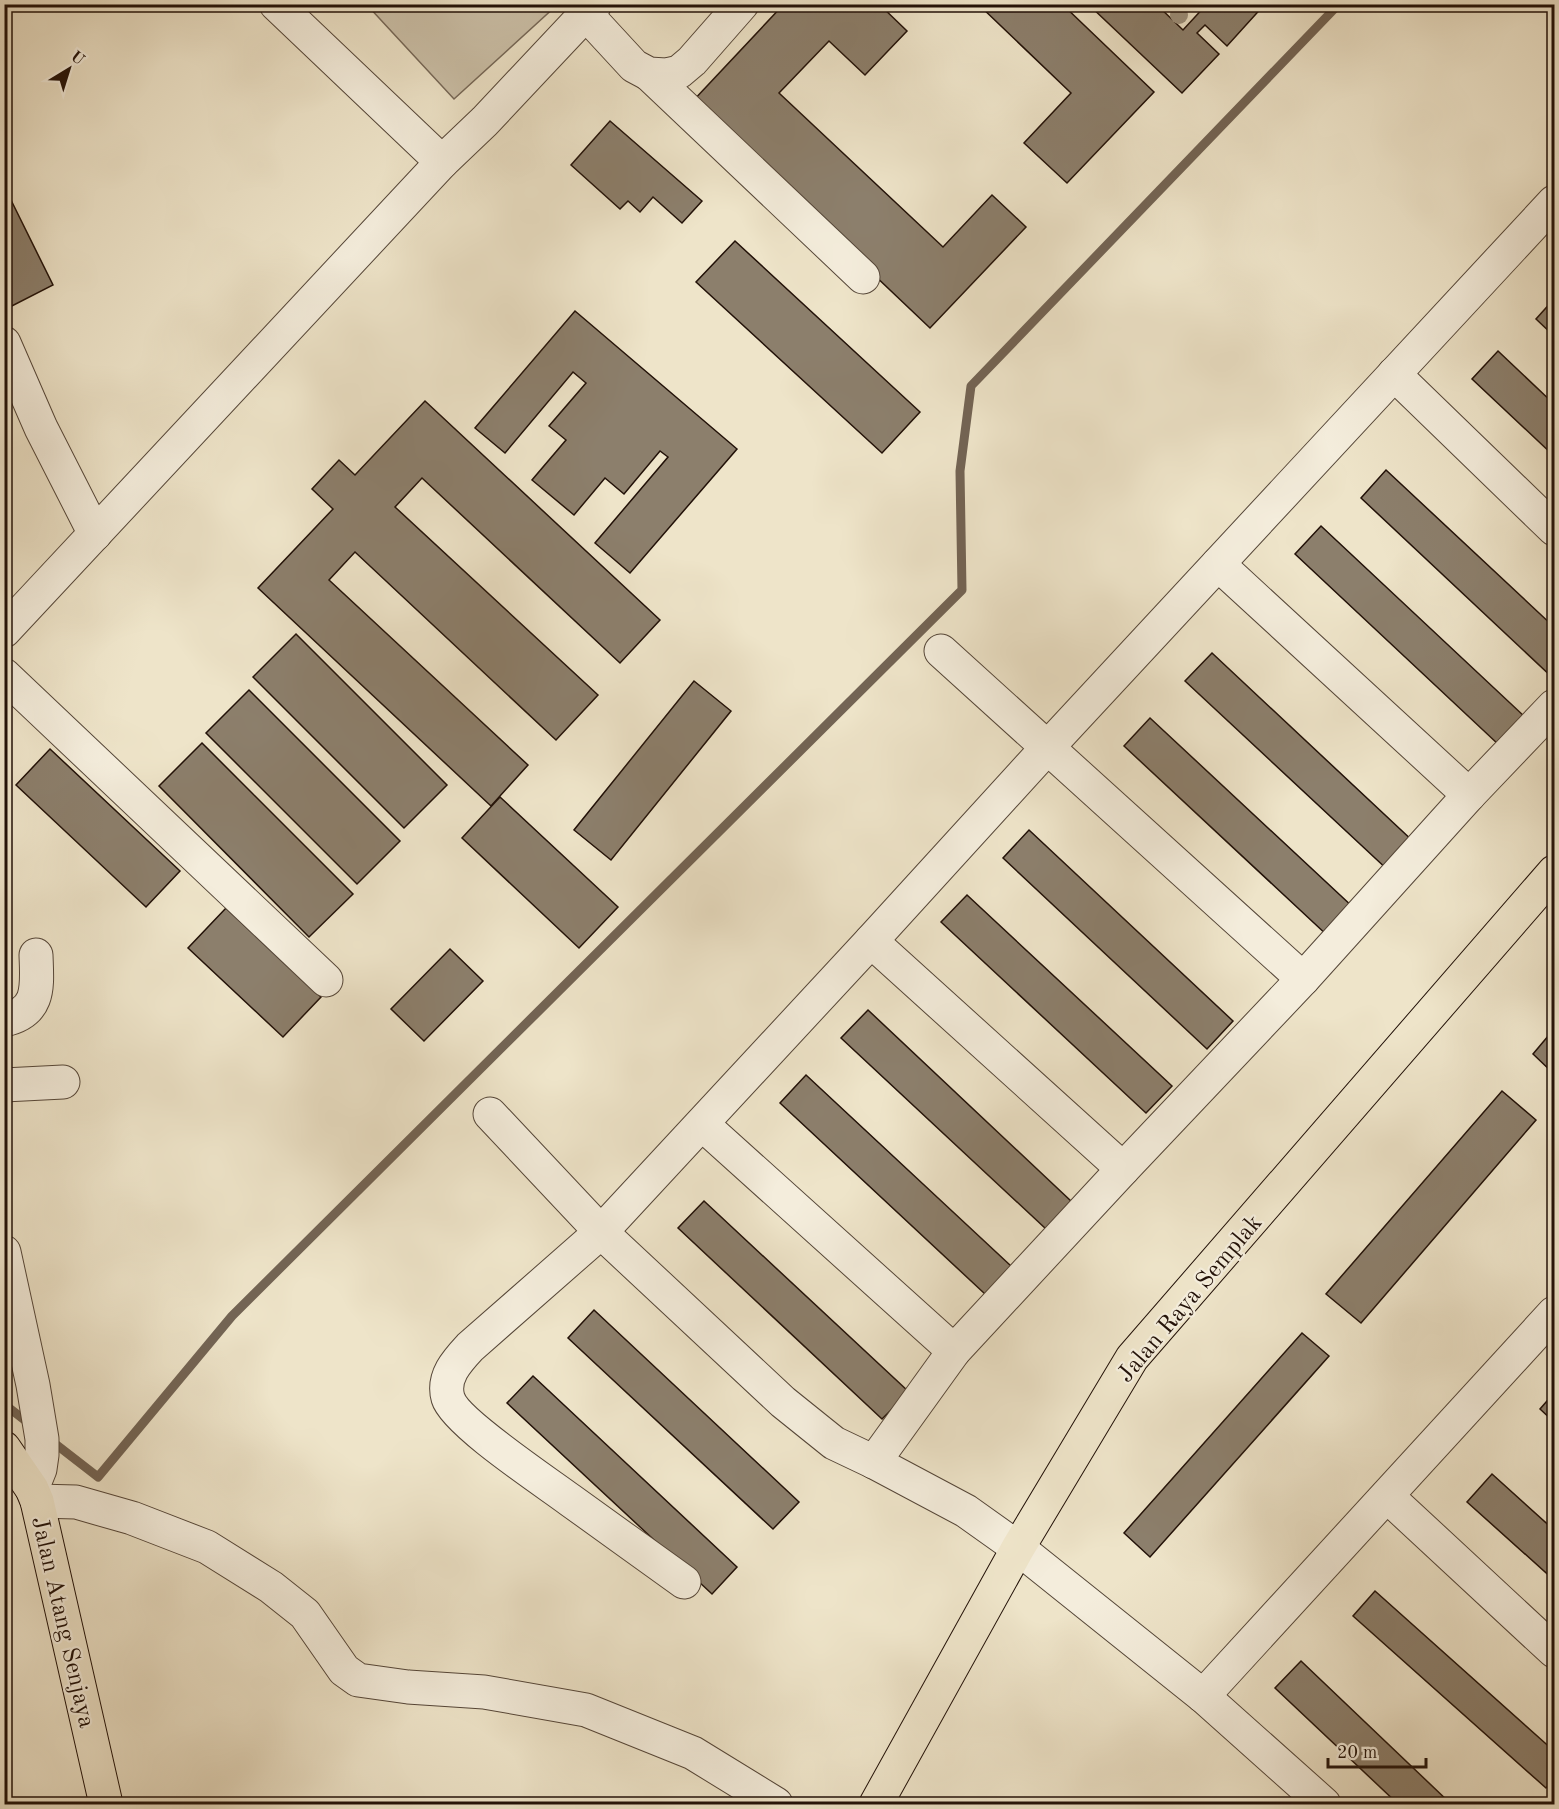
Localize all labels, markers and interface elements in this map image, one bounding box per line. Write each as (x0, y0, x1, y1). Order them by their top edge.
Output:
north arrow (39, 39, 99, 99)
text: U (67, 49, 87, 69)
street label: Jalan Raya Semplak (1114, 1211, 1267, 1388)
street label: Jalan Atang Senjaya (26, 1515, 98, 1730)
scale bar (1328, 1731, 1426, 1769)
text: 20 m (1337, 1744, 1377, 1762)

